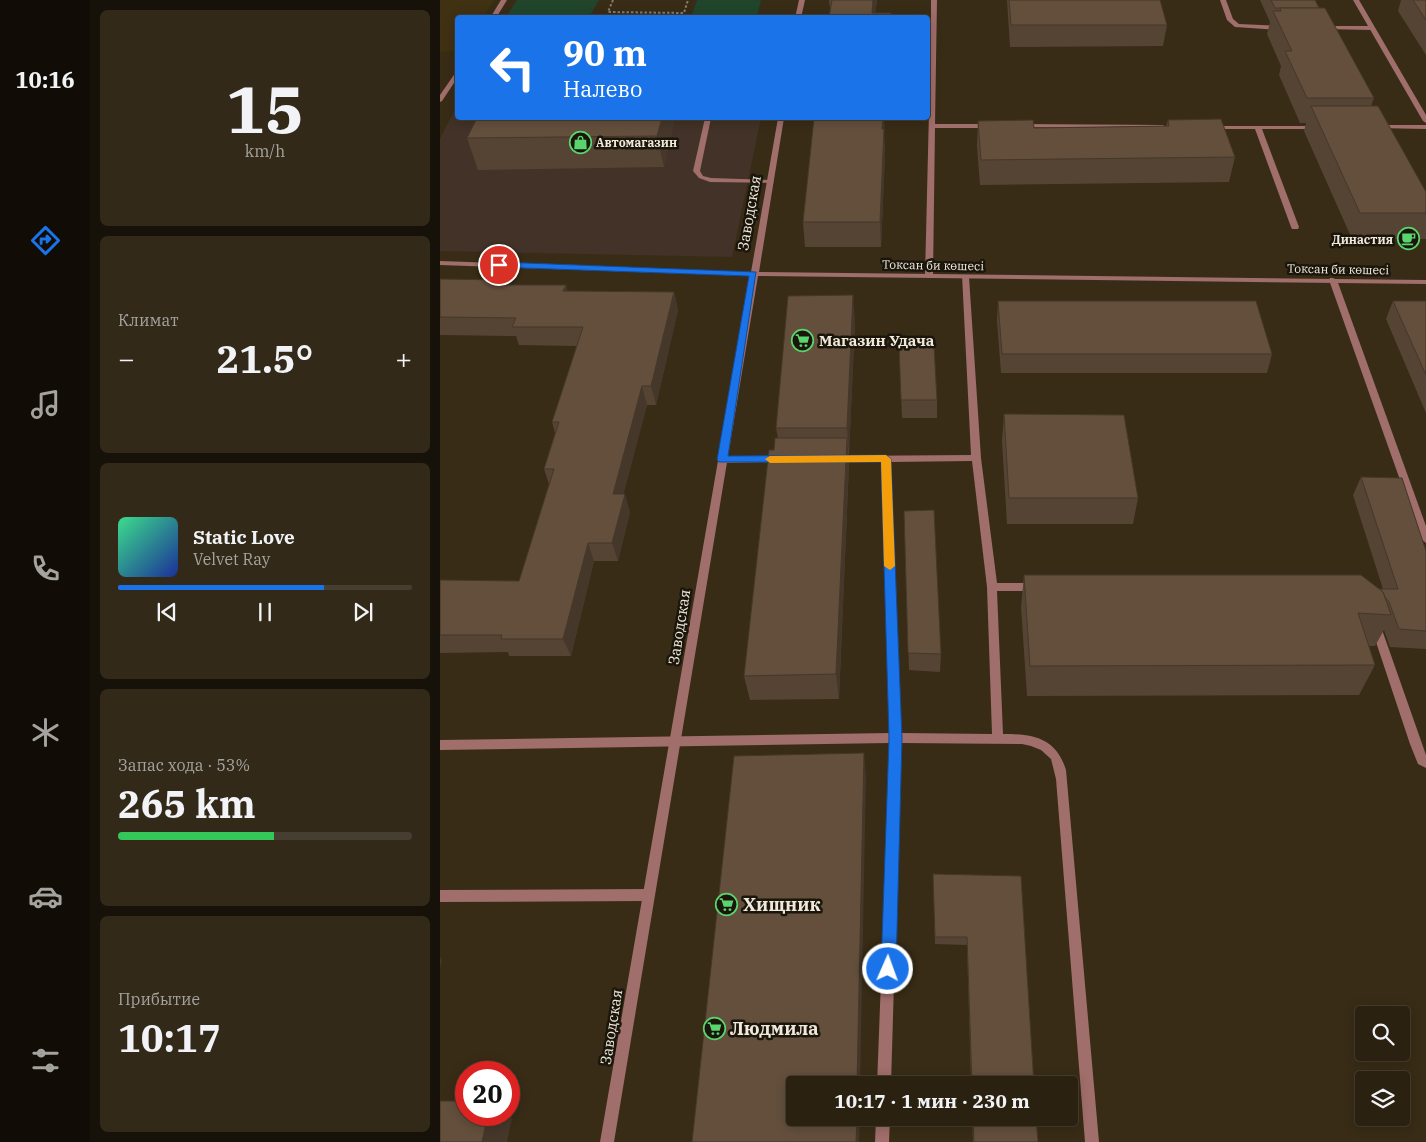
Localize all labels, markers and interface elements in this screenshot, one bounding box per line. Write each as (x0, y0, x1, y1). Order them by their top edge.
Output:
text: 90 m (563, 30, 647, 76)
icon: left (480, 35, 545, 100)
text: 10:16 (15, 65, 75, 94)
text: 15 (226, 66, 304, 151)
text: Налево (563, 74, 642, 103)
shop icon: Автомагазин (568, 130, 592, 154)
place label: Автомагазин (596, 135, 677, 150)
text: km/h (245, 141, 285, 161)
street label: Заводская (733, 174, 765, 252)
icon: directions (28, 223, 63, 258)
cafe icon: Династия (1397, 227, 1421, 251)
place label: Династия (1332, 232, 1393, 247)
pin (478, 244, 520, 286)
icon: arrive (485, 251, 513, 279)
street label: Токсан би көшесі (882, 257, 984, 273)
street label: Токсан би көшесі (1287, 261, 1389, 277)
text: Климат (118, 310, 178, 330)
supermarket icon: Магазин Удача (791, 328, 815, 352)
place label: Магазин Удача (819, 331, 935, 350)
text: 21.5° (217, 334, 313, 383)
text: − (118, 340, 135, 377)
text: + (395, 340, 412, 377)
icon: music (28, 387, 63, 422)
text: Static Love (193, 525, 295, 549)
text: Velvet Ray (193, 549, 270, 569)
icon: phone (28, 551, 63, 586)
street label: Заводская (664, 588, 694, 666)
icon: previous (153, 598, 181, 626)
icon: pause (251, 598, 279, 626)
icon: next (349, 598, 377, 626)
icon: climate (28, 715, 63, 750)
text: Запас хода · 53% (118, 755, 250, 775)
text: 265 km (118, 779, 256, 828)
icon: car (28, 879, 63, 914)
supermarket icon: Хищник (715, 892, 739, 916)
place label: Хищник (743, 893, 821, 916)
position arrow (861, 942, 913, 994)
street label: Заводская (596, 988, 626, 1066)
text: Прибытие (118, 989, 200, 1009)
map controls (1355, 1006, 1410, 1126)
button: search (1355, 1006, 1410, 1061)
text: 10:17 (118, 1013, 221, 1062)
supermarket icon: Людмила (702, 1016, 726, 1040)
place label: Людмила (730, 1017, 819, 1040)
icon: filters (28, 1043, 63, 1078)
speed limit sign: 20 (455, 1061, 520, 1126)
button: layers (1355, 1071, 1410, 1126)
text: 10:17 · 1 мин · 230 m (834, 1089, 1030, 1113)

